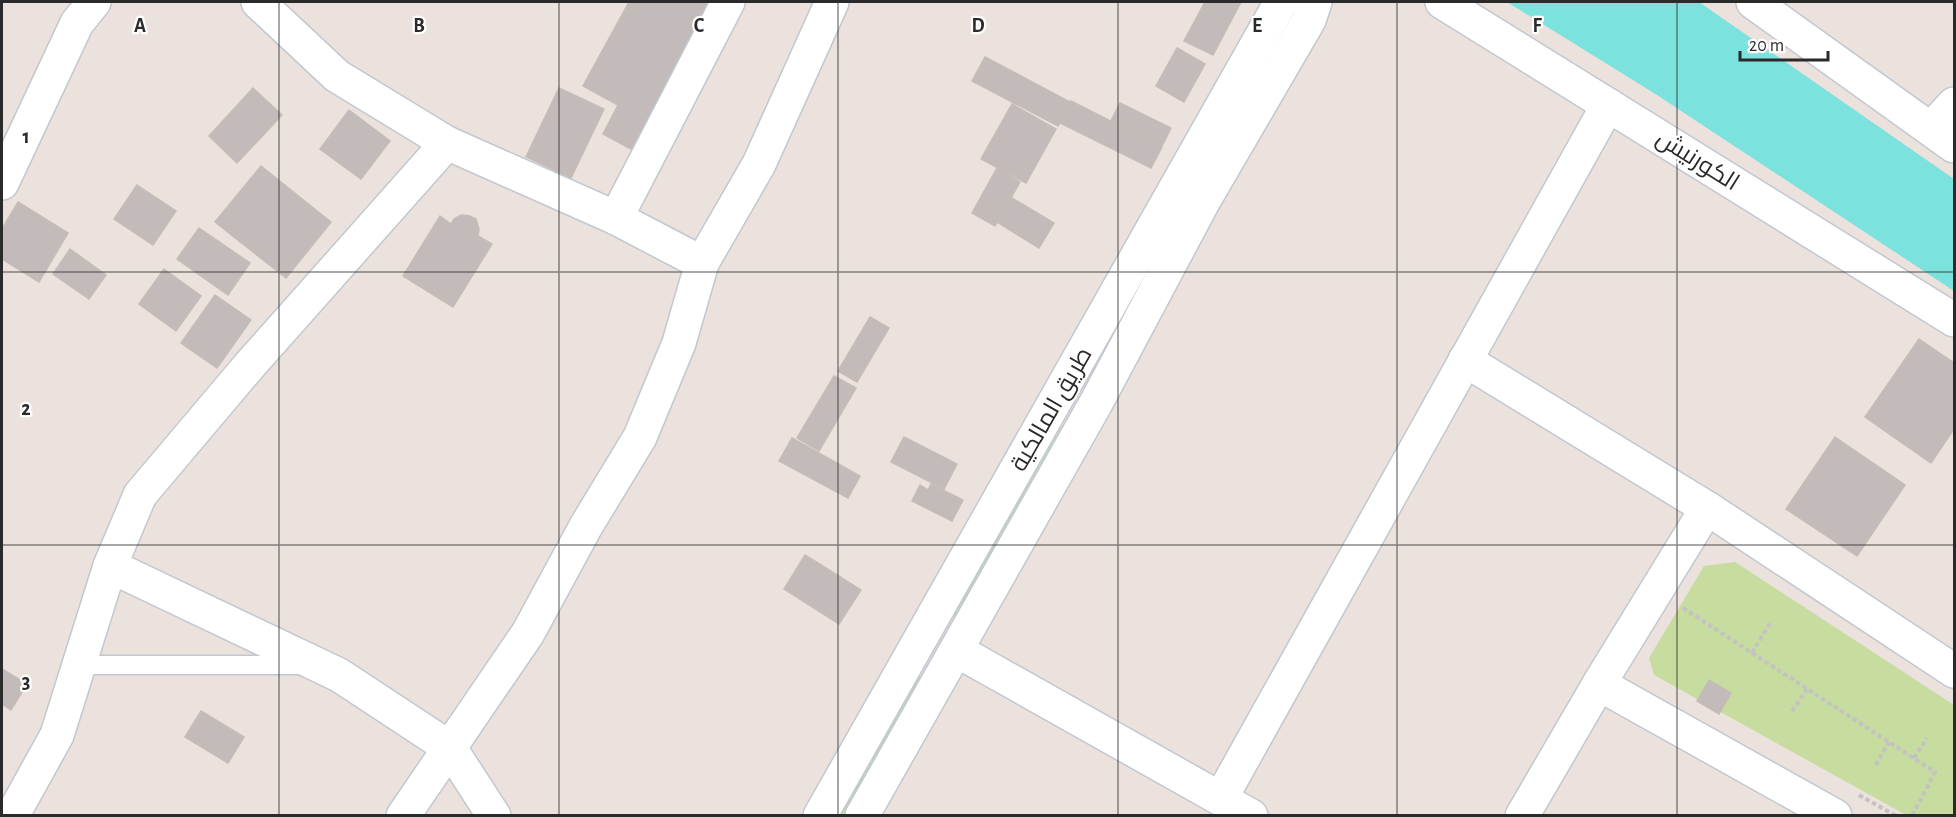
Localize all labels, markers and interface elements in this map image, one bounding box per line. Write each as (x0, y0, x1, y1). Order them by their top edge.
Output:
text: A (134, 16, 146, 36)
text: B (413, 16, 425, 36)
text: C (694, 16, 705, 36)
text: D (971, 16, 985, 36)
text: E (1252, 16, 1262, 36)
text: F (1532, 16, 1542, 36)
scale bar (1740, 24, 1828, 62)
text: 20 m (1749, 37, 1784, 55)
street label: الكورنيش (1651, 125, 1744, 196)
text: 1 (22, 127, 30, 147)
street label: طريق المالكية (1007, 344, 1099, 476)
text: 2 (21, 399, 31, 419)
text: 3 (22, 672, 30, 692)

